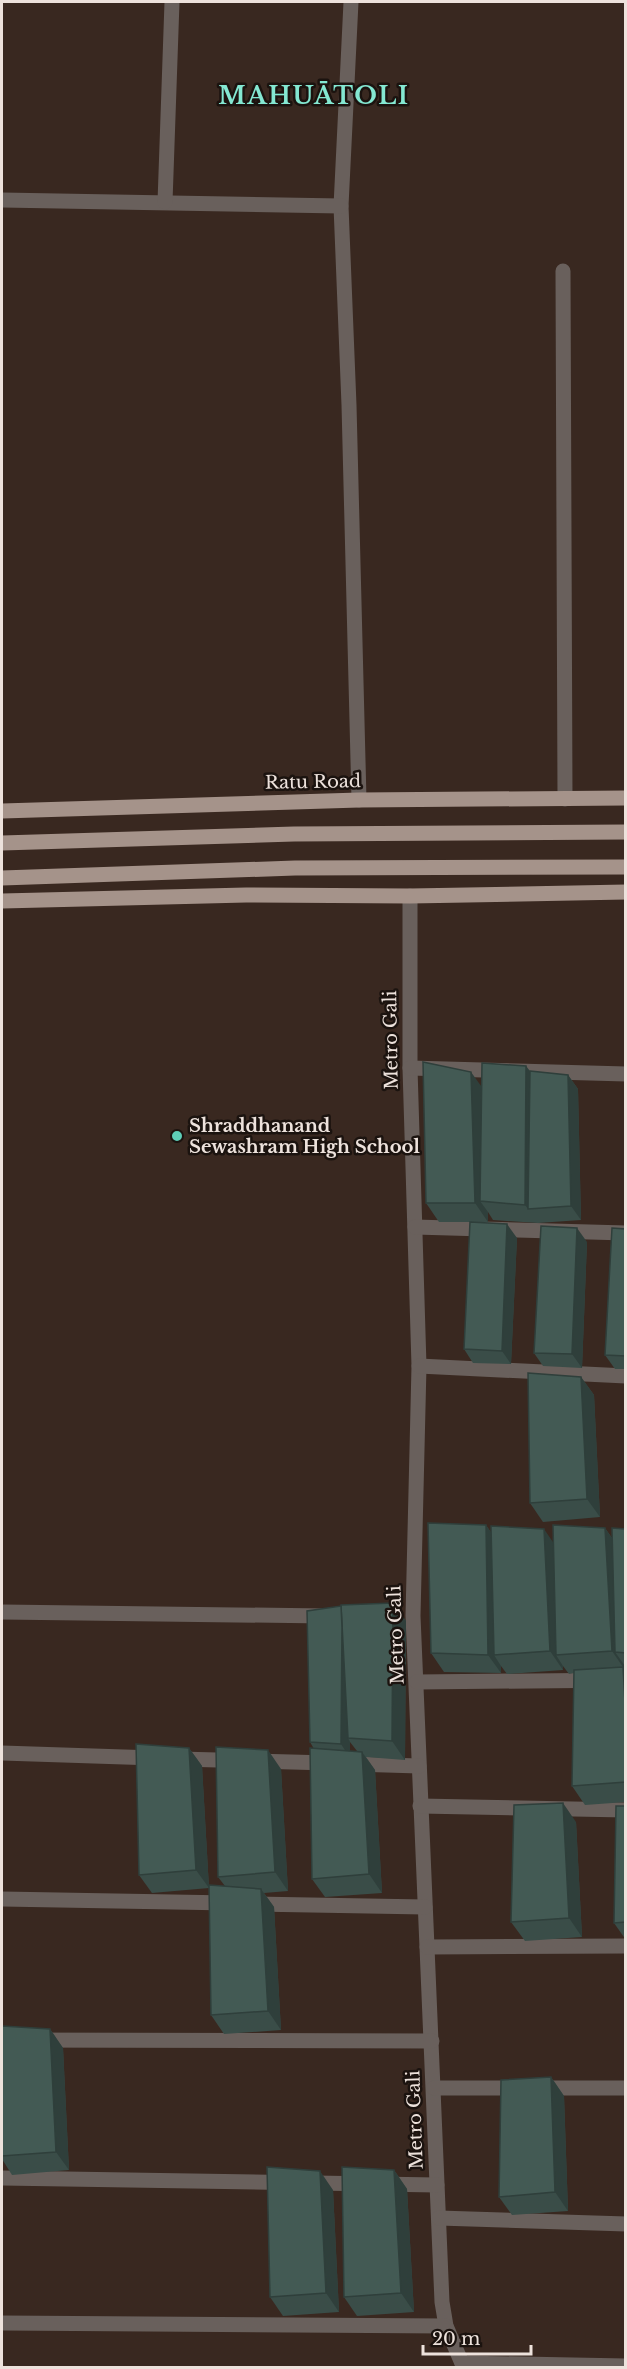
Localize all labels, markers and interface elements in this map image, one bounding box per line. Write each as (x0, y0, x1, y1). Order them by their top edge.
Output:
district label: MAHUĀTOLI (218, 81, 410, 110)
street label: Ratu Road (265, 770, 361, 794)
street label: Metro Gali (379, 990, 403, 1090)
place label: Shraddhanand Sewashram High School (189, 1115, 420, 1158)
marker: Shraddhanand Sewashram High School (170, 1129, 184, 1143)
street label: Metro Gali (383, 1585, 409, 1685)
street label: Metro Gali (402, 2070, 428, 2170)
scale bar (423, 2318, 531, 2356)
text: 20 m (432, 2328, 480, 2350)

